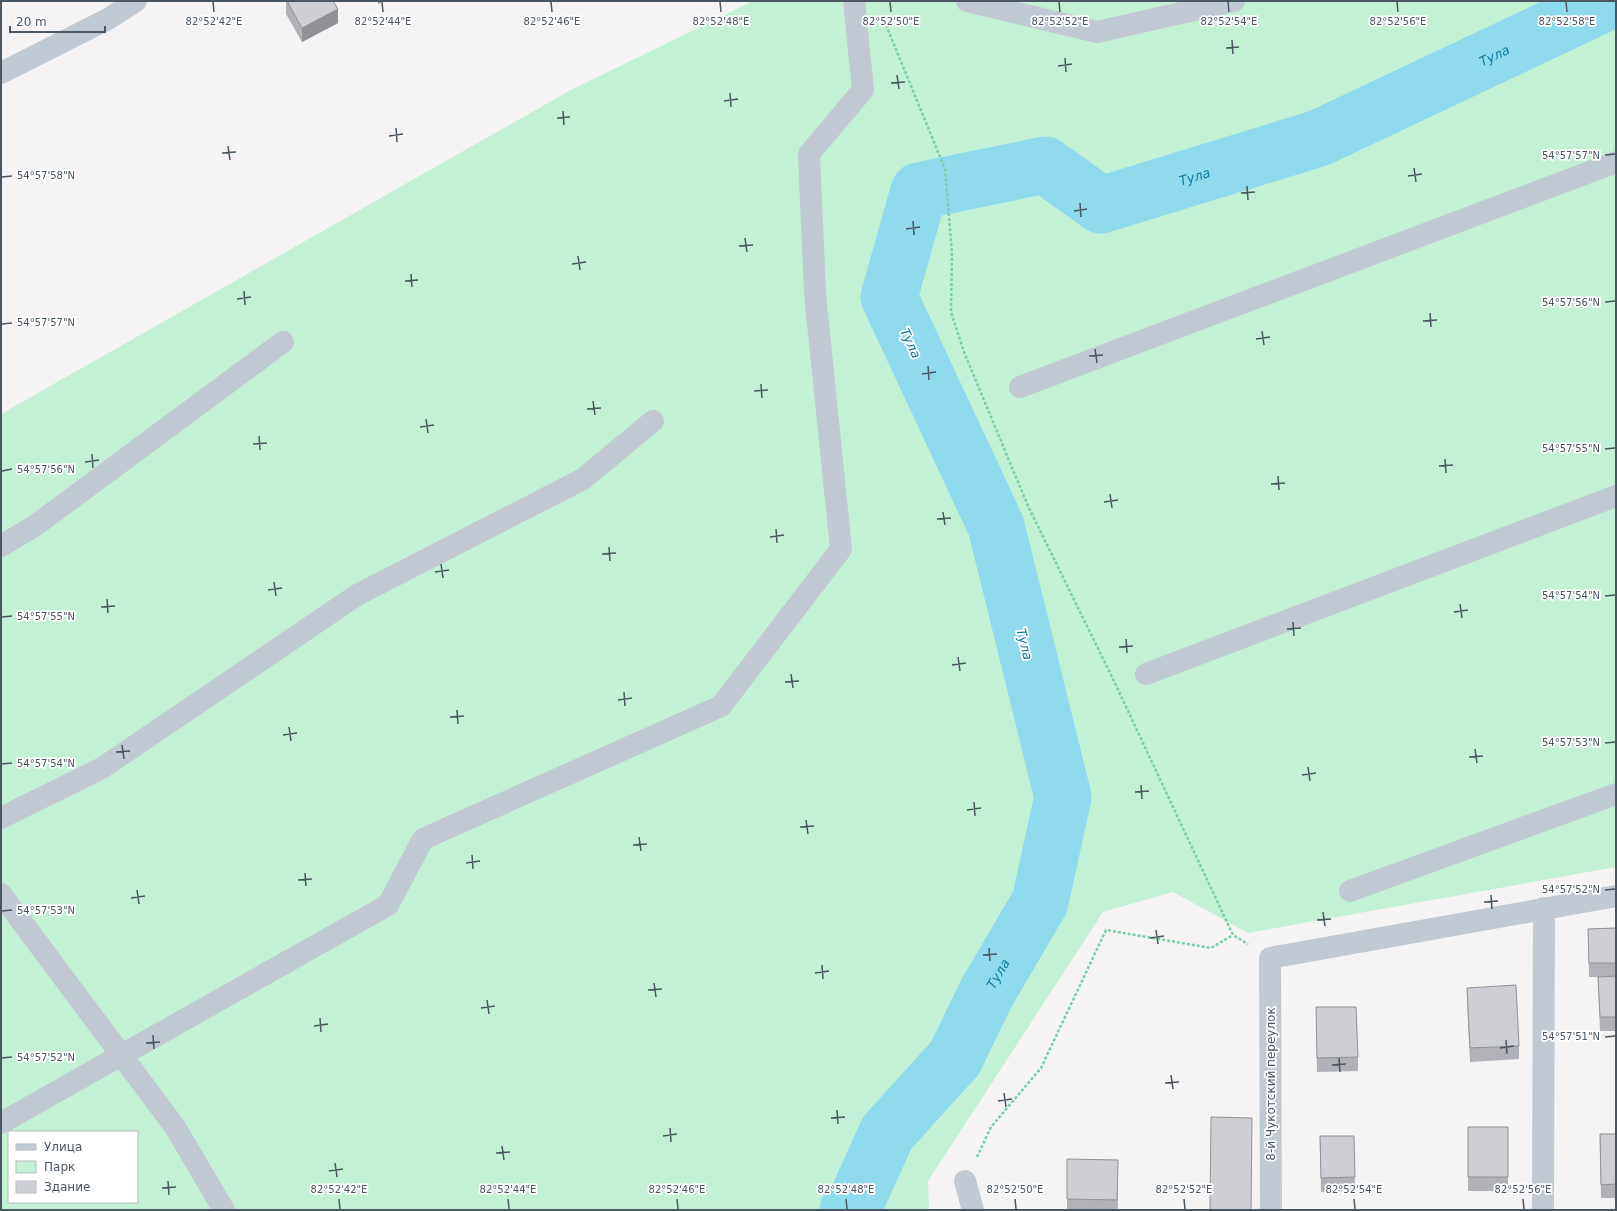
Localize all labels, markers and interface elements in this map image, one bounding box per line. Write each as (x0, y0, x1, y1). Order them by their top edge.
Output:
scale bar (10, 8, 105, 34)
text: 20 m (16, 15, 47, 29)
text: 82°52'42"E (186, 16, 242, 27)
text: 82°52'44"E (355, 16, 411, 27)
text: 82°52'46"E (524, 16, 580, 27)
text: 82°52'48"E (693, 16, 749, 27)
text: 82°52'50"E (863, 16, 919, 27)
text: 82°52'52"E (1032, 16, 1088, 27)
text: 82°52'54"E (1201, 16, 1257, 27)
text: 82°52'56"E (1370, 16, 1426, 27)
text: 82°52'58"E (1539, 16, 1595, 27)
water label: Тула (1477, 42, 1512, 69)
text: 54°57'57"N (1542, 150, 1600, 161)
water label: Тула (1177, 165, 1212, 189)
text: 54°57'58"N (17, 170, 75, 181)
text: 54°57'56"N (1542, 297, 1600, 308)
text: 54°57'57"N (17, 317, 75, 328)
water label: Тула (897, 326, 924, 361)
text: 54°57'55"N (1542, 443, 1600, 454)
text: 54°57'56"N (17, 464, 75, 475)
text: 54°57'54"N (1542, 590, 1600, 601)
text: 54°57'55"N (17, 611, 75, 622)
water label: Тула (1013, 627, 1036, 661)
text: 54°57'53"N (1542, 737, 1600, 748)
text: 54°57'54"N (17, 758, 75, 769)
text: 54°57'52"N (1542, 884, 1600, 895)
text: 54°57'53"N (17, 905, 75, 916)
water label: Тула (984, 956, 1013, 991)
street label: 8-й Чукотский переулок (1264, 1007, 1278, 1161)
text: 54°57'51"N (1542, 1031, 1600, 1042)
text: 54°57'52"N (17, 1052, 75, 1063)
legend (8, 1131, 138, 1203)
text: Улица (44, 1140, 82, 1154)
text: Парк (44, 1160, 75, 1174)
text: Здание (44, 1180, 90, 1194)
text: 82°52'42"E (311, 1184, 367, 1195)
text: 82°52'44"E (480, 1184, 536, 1195)
text: 82°52'46"E (649, 1184, 705, 1195)
text: 82°52'48"E (818, 1184, 874, 1195)
text: 82°52'50"E (987, 1184, 1043, 1195)
text: 82°52'52"E (1156, 1184, 1212, 1195)
text: 82°52'54"E (1326, 1184, 1382, 1195)
text: 82°52'56"E (1495, 1184, 1551, 1195)

